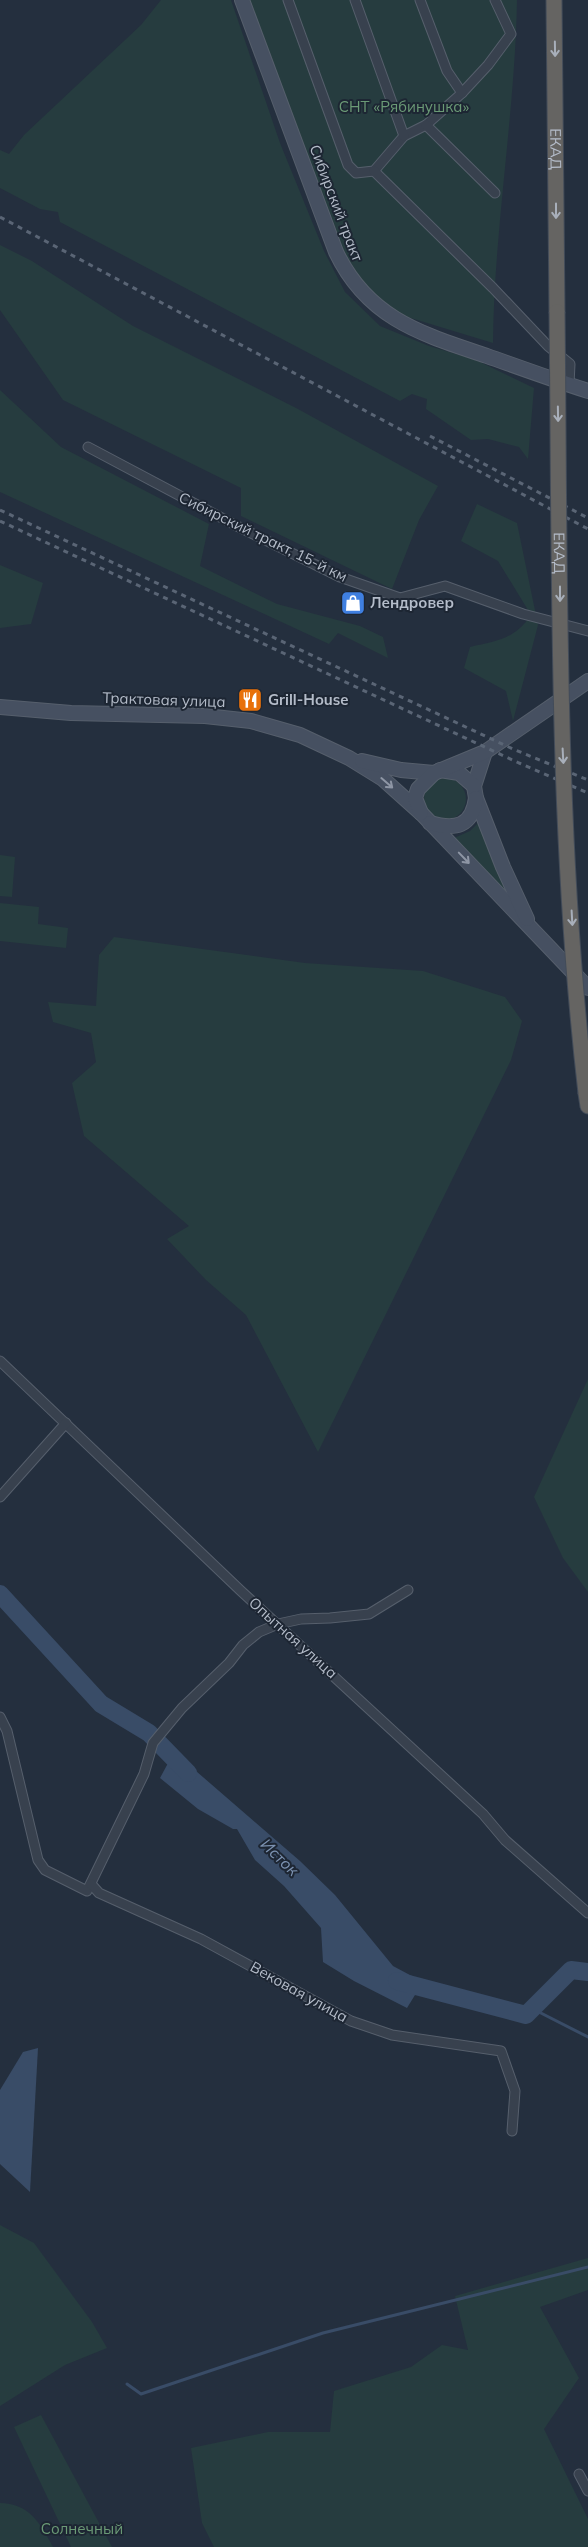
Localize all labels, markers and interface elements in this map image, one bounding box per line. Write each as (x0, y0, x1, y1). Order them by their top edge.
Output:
one-way arrow (550, 40, 560, 56)
park label: СНТ «Рябинушка» (339, 97, 469, 116)
street label: ЕКАД (546, 128, 566, 170)
street label: Сибирский тракт (305, 142, 368, 264)
one-way arrow (551, 202, 561, 219)
one-way arrow (553, 405, 563, 421)
street label: Сибирский тракт, 15-й км (176, 487, 351, 586)
street label: ЕКАД (550, 532, 569, 574)
one-way arrow (555, 585, 565, 601)
shop icon: Лендровер (340, 590, 366, 616)
place label: Лендровер (370, 593, 454, 612)
restaurant icon: Grill-House (237, 687, 263, 713)
street label: Трактовая улица (102, 688, 226, 711)
place label: Grill-House (268, 690, 348, 709)
one-way arrow (558, 748, 567, 764)
one-way arrow (381, 777, 394, 789)
one-way arrow (458, 852, 470, 865)
one-way arrow (567, 910, 576, 926)
street label: Опытная улица (245, 1593, 341, 1682)
water label: Исток (257, 1834, 303, 1880)
street label: Вековая улица (247, 1957, 351, 2026)
park label: Солнечный (41, 2519, 123, 2538)

